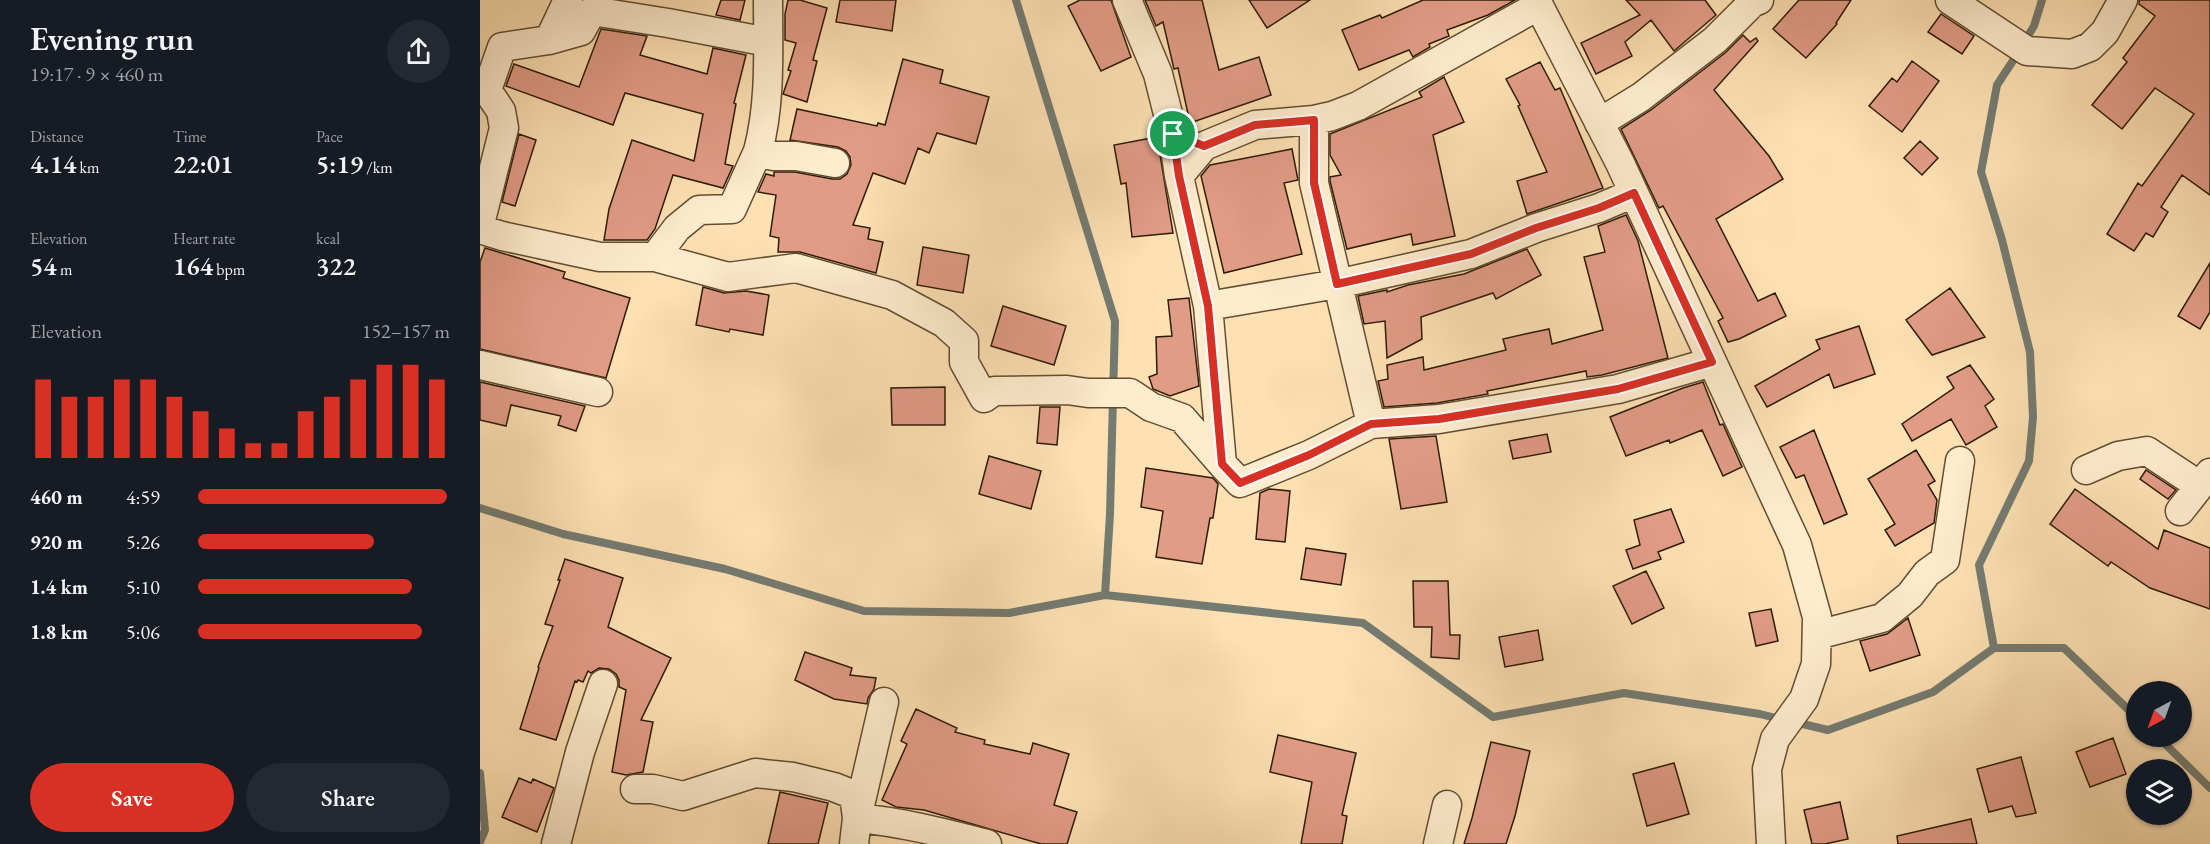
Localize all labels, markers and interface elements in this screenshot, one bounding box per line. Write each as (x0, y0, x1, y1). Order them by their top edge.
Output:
text: Evening run (30, 17, 194, 60)
button: share (387, 20, 450, 83)
text: 19:17 · 9 × 460 m (30, 61, 163, 87)
pin (1147, 108, 1198, 159)
icon: arrive (1156, 117, 1189, 150)
text: Distance (30, 126, 83, 147)
text: Time (173, 126, 206, 147)
text: Pace (316, 126, 343, 147)
text: 4.14 (30, 147, 76, 181)
text: 22:01 (173, 147, 233, 181)
text: 5:19 (316, 147, 363, 181)
text: km (76, 157, 99, 178)
text: /km (363, 157, 393, 178)
text: Elevation (30, 228, 88, 249)
text: Heart rate (173, 228, 235, 249)
text: kcal (316, 228, 340, 249)
text: 54 (30, 249, 57, 283)
text: 164 (173, 249, 213, 283)
text: 322 (316, 249, 356, 283)
text: m (57, 259, 72, 280)
text: bpm (213, 259, 245, 280)
text: Elevation (30, 318, 102, 344)
text: 152–157 m (362, 318, 450, 344)
text: 460 m (30, 484, 83, 510)
text: 4:59 (126, 484, 160, 510)
text: 920 m (30, 529, 83, 555)
text: 5:26 (126, 529, 160, 555)
text: 1.4 km (30, 574, 88, 600)
text: 5:10 (126, 574, 160, 600)
text: 1.8 km (30, 619, 88, 645)
text: 5:06 (126, 619, 160, 645)
north arrow (2126, 681, 2192, 747)
map controls (2126, 681, 2192, 825)
button: layers (2126, 759, 2192, 825)
button: Save (30, 763, 234, 832)
button: Share (246, 763, 450, 832)

